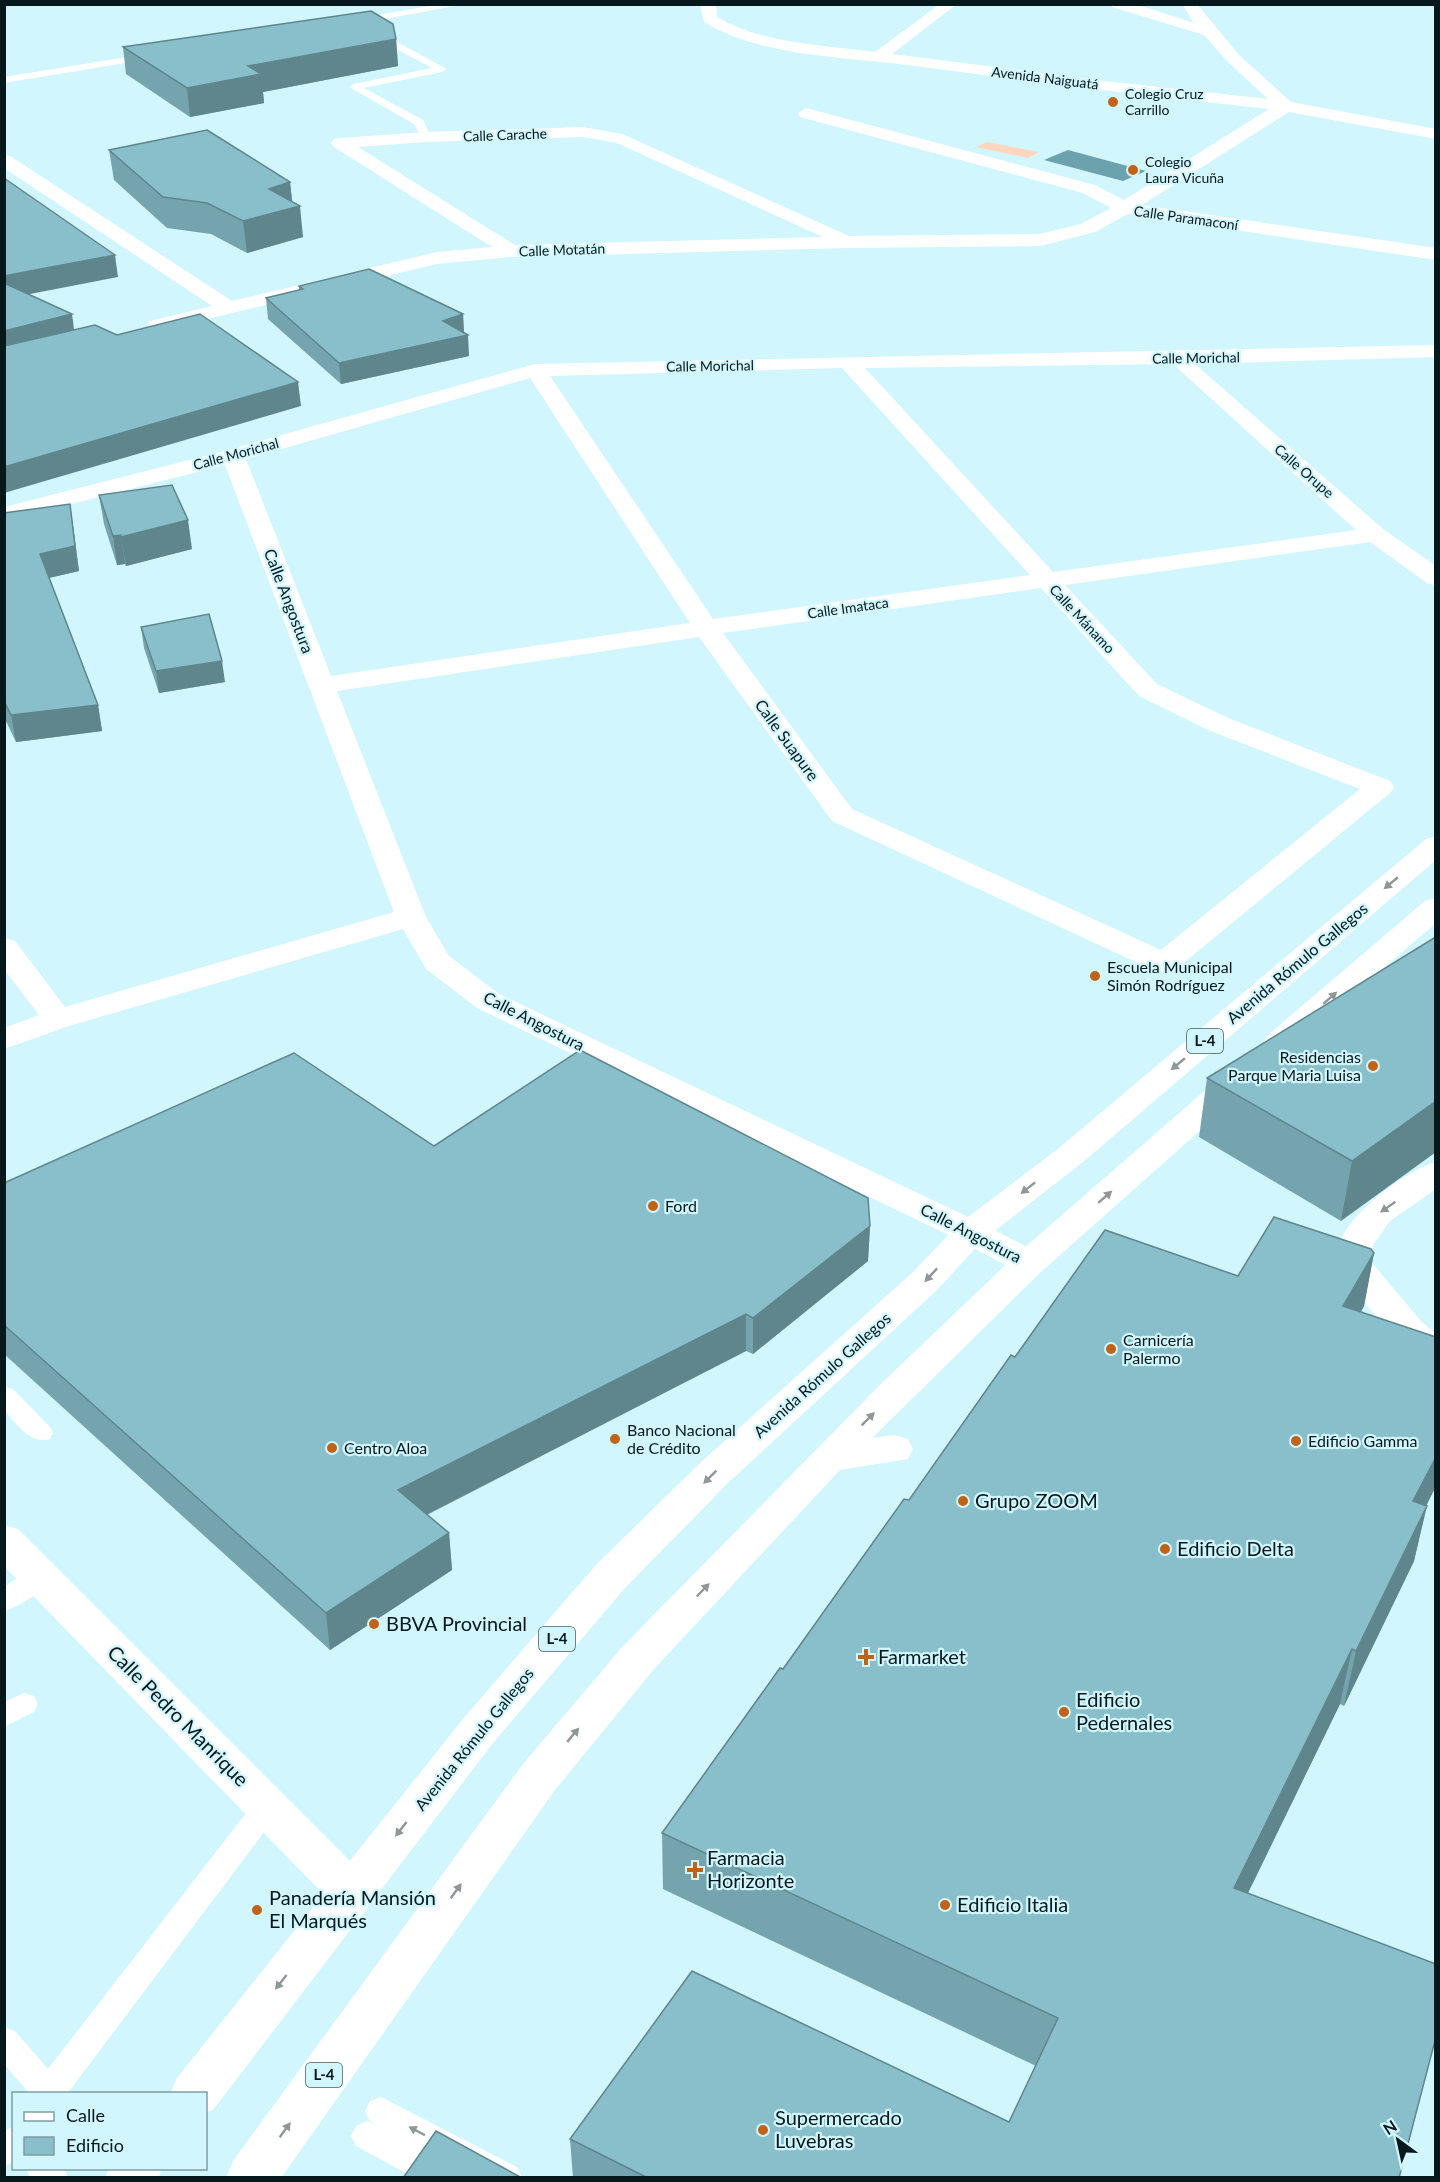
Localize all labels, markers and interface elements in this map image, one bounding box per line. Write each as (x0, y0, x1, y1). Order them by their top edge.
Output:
street label: Avenida Naiguatá (991, 63, 1100, 93)
place label: Colegio Cruz Carrillo (1125, 85, 1204, 118)
marker: Colegio Cruz Carrillo (1106, 95, 1120, 109)
street label: Calle Carache (463, 125, 547, 144)
place label: Colegio Laura Vicuña (1145, 153, 1224, 186)
marker: Colegio Laura Vicuña (1126, 163, 1140, 177)
street label: Calle Paramaconí (1133, 202, 1240, 233)
street label: Calle Motatán (519, 240, 605, 259)
street label: Calle Morichal (1152, 348, 1240, 367)
street label: Calle Morichal (666, 356, 754, 375)
street label: Calle Morichal (191, 434, 280, 473)
street label: Calle Orupe (1271, 440, 1337, 501)
street label: Calle Angostura (261, 546, 318, 656)
street label: Calle Mánamo (1046, 581, 1119, 657)
street label: Calle Imataca (806, 593, 890, 622)
street label: Calle Suapure (752, 695, 823, 784)
one-way arrow (1384, 876, 1399, 889)
street label: Avenida Rómulo Gallegos (1222, 898, 1371, 1027)
place label: Escuela Municipal Simón Rodríguez (1107, 957, 1232, 994)
marker: Escuela Municipal Simón Rodríguez (1088, 969, 1102, 983)
street label: Calle Angostura (481, 987, 588, 1054)
one-way arrow (1322, 992, 1337, 1005)
road number: L-4 (1187, 1029, 1223, 1053)
place label: Residencias Parque Maria Luisa (1228, 1047, 1361, 1084)
one-way arrow (1170, 1057, 1186, 1070)
marker: Residencias Parque Maria Luisa (1366, 1059, 1380, 1073)
one-way arrow (1020, 1181, 1036, 1194)
one-way arrow (1097, 1191, 1112, 1204)
place label: Ford (665, 1196, 697, 1215)
marker: Ford (646, 1199, 660, 1213)
street label: Calle Angostura (918, 1199, 1025, 1266)
one-way arrow (1380, 1200, 1395, 1212)
one-way arrow (924, 1267, 938, 1282)
street label: Avenida Rómulo Gallegos (749, 1308, 894, 1441)
place label: Carnicería Palermo (1123, 1330, 1194, 1367)
marker: Carnicería Palermo (1104, 1342, 1118, 1356)
one-way arrow (860, 1413, 874, 1427)
place label: Banco Nacional de Crédito (627, 1420, 736, 1457)
place label: Edificio Gamma (1308, 1431, 1417, 1450)
marker: Banco Nacional de Crédito (608, 1432, 622, 1446)
marker: Edificio Gamma (1289, 1434, 1303, 1448)
place label: Centro Aloa (344, 1438, 427, 1457)
marker: Centro Aloa (325, 1441, 339, 1455)
one-way arrow (703, 1470, 717, 1484)
place label: Grupo ZOOM (975, 1488, 1098, 1512)
marker: Grupo ZOOM (956, 1494, 970, 1508)
place label: Edificio Delta (1177, 1536, 1294, 1560)
marker: Edificio Delta (1158, 1542, 1172, 1556)
one-way arrow (696, 1582, 710, 1597)
place label: BBVA Provincial (386, 1611, 527, 1635)
marker: BBVA Provincial (367, 1617, 381, 1631)
road number: L-4 (539, 1627, 575, 1651)
street label: Calle Pedro Manrique (103, 1640, 254, 1791)
place label: Farmarket (878, 1644, 966, 1668)
marker: Farmarket (859, 1650, 873, 1664)
street label: Avenida Rómulo Gallegos (410, 1664, 537, 1814)
place label: Edificio Pedernales (1076, 1687, 1172, 1734)
marker: Edificio Pedernales (1057, 1705, 1071, 1719)
one-way arrow (567, 1727, 580, 1743)
one-way arrow (395, 1821, 408, 1837)
place label: Farmacia Horizonte (707, 1845, 794, 1892)
marker: Farmacia Horizonte (688, 1863, 702, 1877)
one-way arrow (450, 1884, 462, 1900)
place label: Panadería Mansión El Marqués (269, 1885, 436, 1932)
place label: Edificio Italia (957, 1892, 1068, 1916)
marker: Edificio Italia (938, 1898, 952, 1912)
marker: Panadería Mansión El Marqués (250, 1903, 264, 1917)
one-way arrow (276, 1975, 288, 1990)
road number: L-4 (306, 2063, 342, 2087)
legend (12, 2092, 207, 2170)
text: Calle (66, 2104, 105, 2126)
place label: Supermercado Luvebras (775, 2105, 902, 2152)
north arrow (1368, 2110, 1428, 2170)
text: N (1379, 2116, 1400, 2138)
one-way arrow (279, 2122, 291, 2138)
marker: Supermercado Luvebras (756, 2123, 770, 2137)
one-way arrow (408, 2126, 425, 2136)
text: Edificio (66, 2134, 124, 2156)

